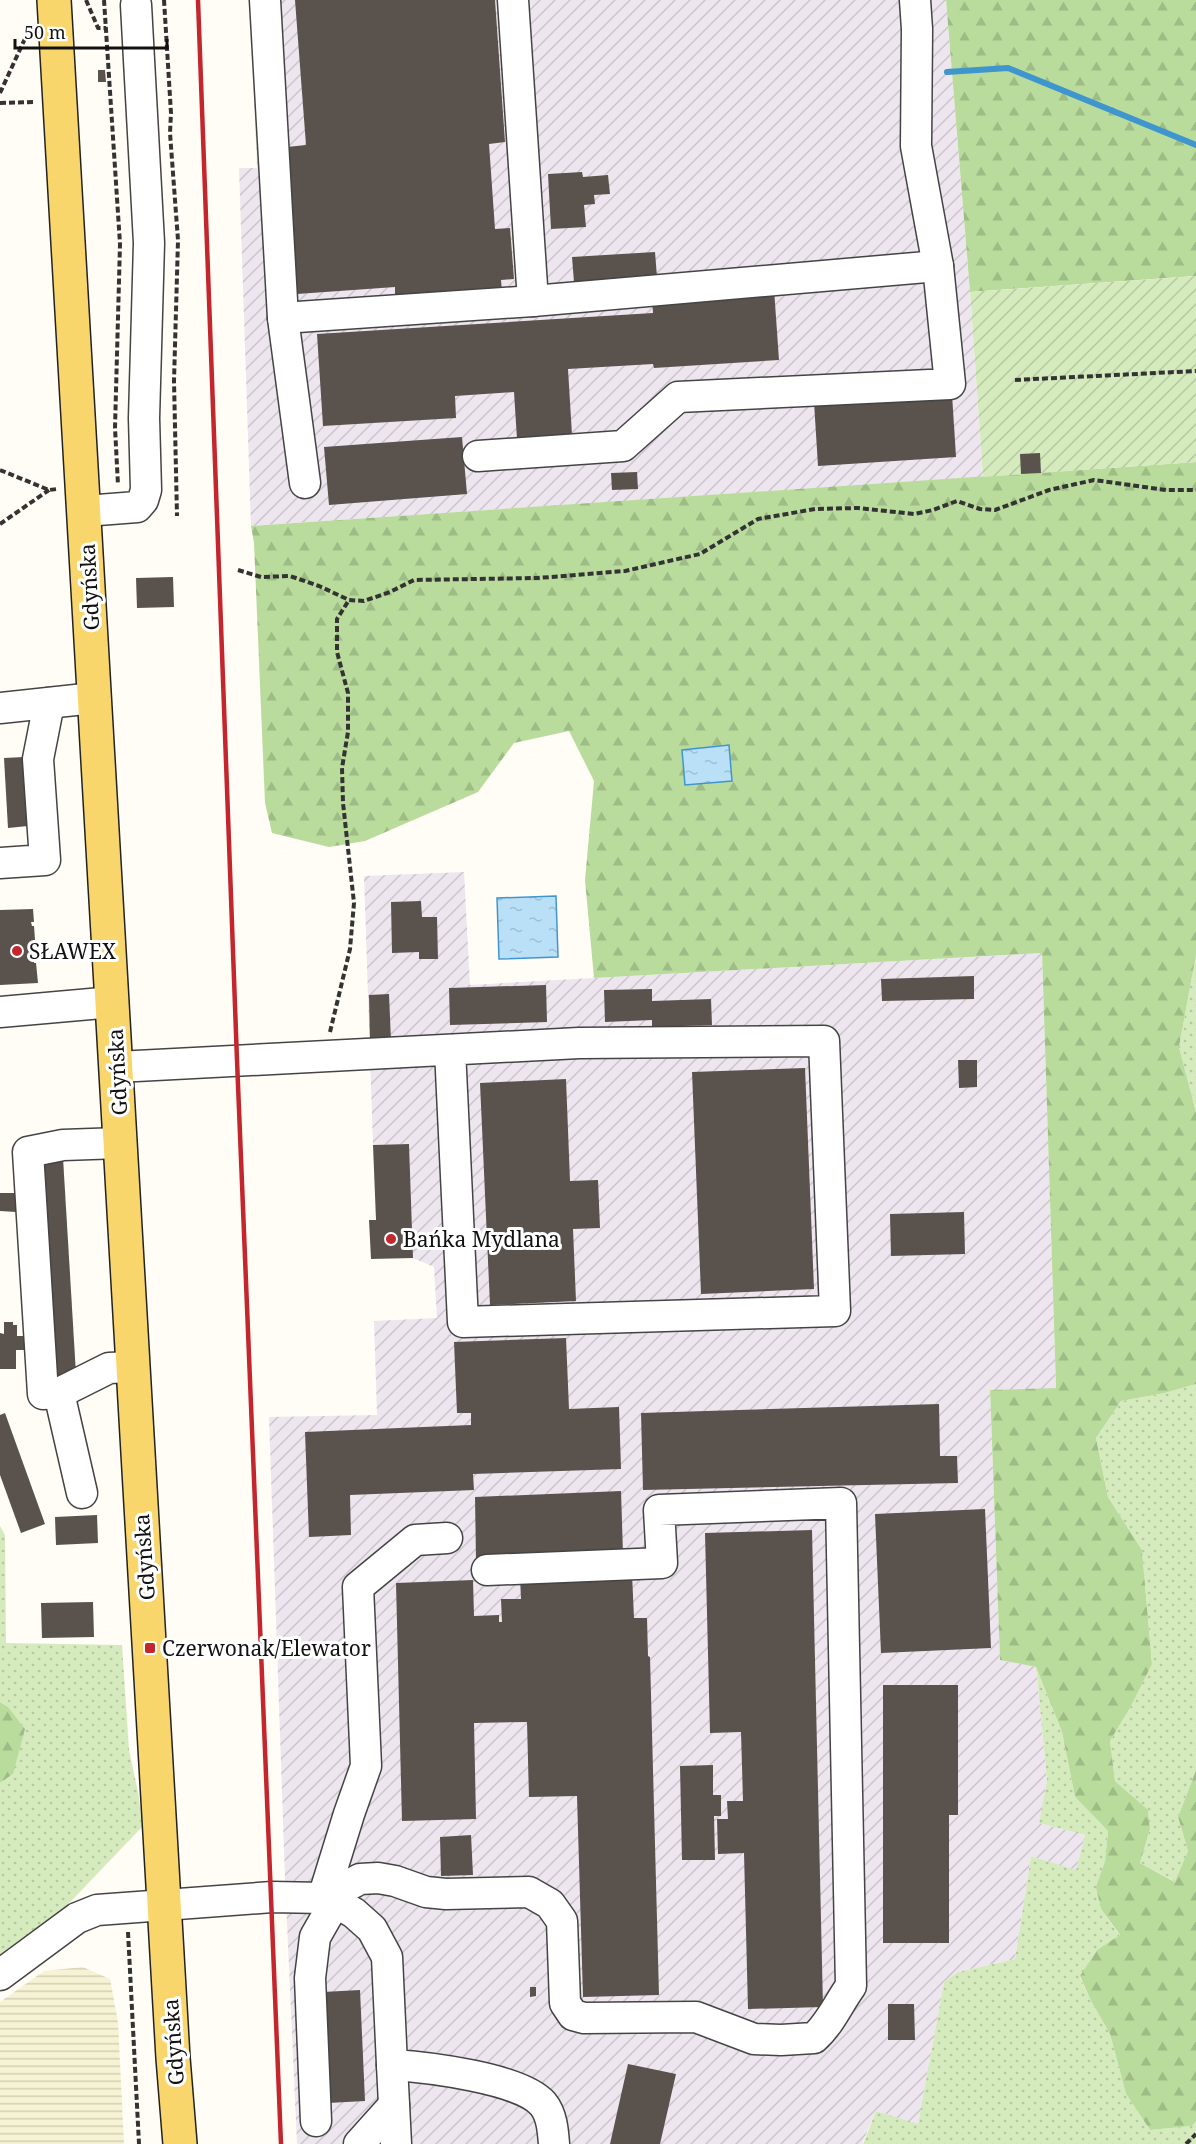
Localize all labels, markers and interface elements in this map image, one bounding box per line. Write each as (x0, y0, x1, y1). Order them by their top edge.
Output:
scale bar (15, 12, 166, 50)
text: 50 m (24, 20, 66, 44)
street label: Gdyńska (73, 543, 105, 631)
place label: SŁAWEX (29, 937, 116, 965)
marker: SŁAWEX (10, 944, 24, 958)
street label: Gdyńska (101, 1028, 133, 1116)
place label: Bańka Mydlana (403, 1225, 560, 1253)
marker: Bańka Mydlana (384, 1232, 398, 1246)
street label: Gdyńska (127, 1513, 161, 1601)
place label: Czerwonak/Elewator (162, 1634, 371, 1662)
marker: Czerwonak/Elewator (143, 1641, 157, 1655)
street label: Gdyńska (156, 1998, 190, 2086)

